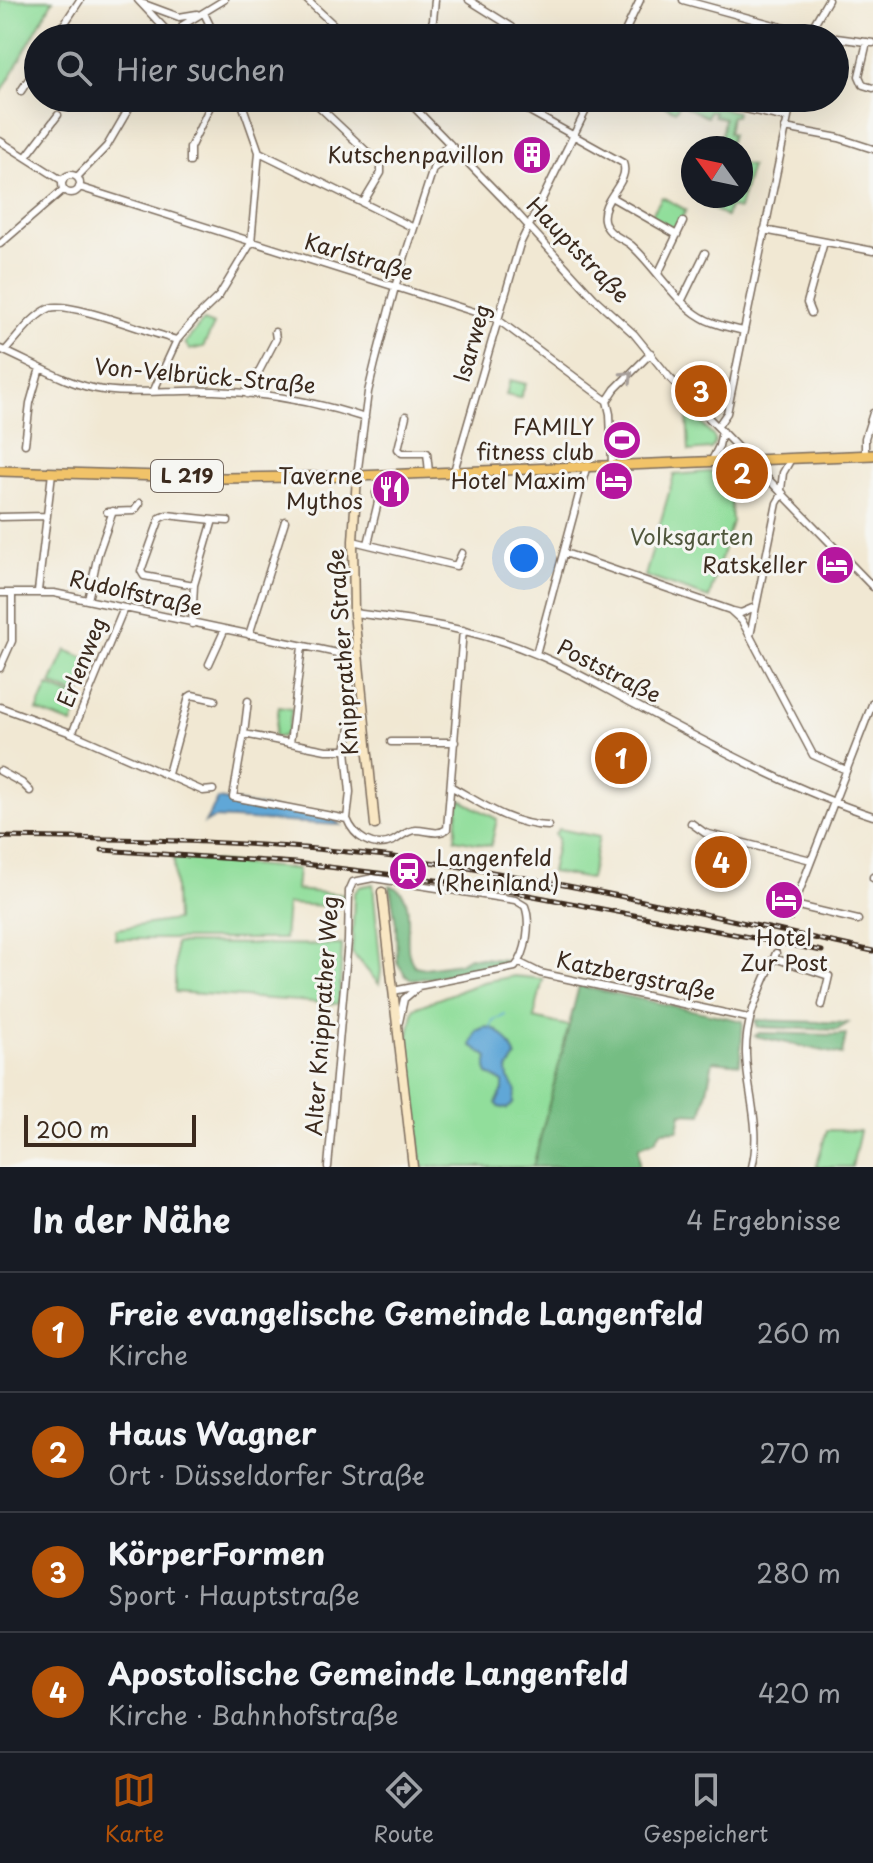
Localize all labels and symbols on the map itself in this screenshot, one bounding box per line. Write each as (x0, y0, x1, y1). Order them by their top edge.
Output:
building icon: Kutschenpavillon (511, 134, 553, 176)
north arrow (681, 136, 753, 208)
place label: Kutschenpavillon (327, 137, 504, 170)
street label: Hauptstraße (520, 188, 638, 309)
street label: Karlstraße (301, 223, 418, 288)
street label: Isarweg (444, 300, 497, 385)
street label: Von-Velbrück-Straße (93, 348, 317, 401)
pin: 3 (675, 361, 727, 421)
one-way arrow (619, 371, 633, 385)
place label: FAMILY fitness club (476, 409, 594, 467)
sports icon: FAMILY fitness club (601, 419, 643, 461)
pin: 2 (716, 443, 768, 503)
place label: Taverne Mythos (278, 458, 363, 516)
road number: L 219 (151, 460, 223, 492)
hotel icon: Hotel Maxim (593, 460, 635, 502)
place label: Hotel Maxim (451, 463, 586, 496)
restaurant icon: Taverne Mythos (370, 468, 412, 510)
park label: Volksgarten (630, 519, 754, 552)
your location (504, 538, 544, 578)
hotel icon: Ratskeller (814, 544, 856, 586)
place label: Ratskeller (702, 547, 808, 580)
street label: Knipprather Straße (318, 548, 365, 756)
street label: Rudolfstraße (67, 560, 206, 623)
street label: Erlenweg (48, 611, 114, 712)
street label: Poststraße (552, 629, 667, 710)
pin: 1 (595, 728, 647, 788)
pin: 4 (695, 832, 747, 892)
place label: Langenfeld (Rheinland) (436, 840, 560, 898)
station icon: Langenfeld (Rheinland) (387, 850, 429, 892)
hotel icon: Hotel Zur Post (763, 879, 805, 921)
street label: Alter Knipprather Weg (296, 895, 345, 1137)
place label: Hotel Zur Post (740, 920, 828, 978)
street label: Katzbergstraße (554, 942, 719, 1008)
scale bar (24, 1111, 196, 1147)

